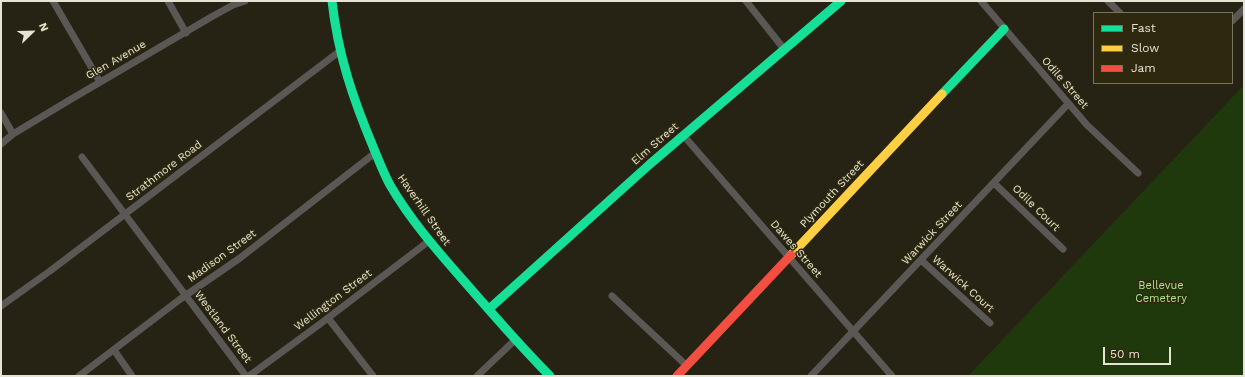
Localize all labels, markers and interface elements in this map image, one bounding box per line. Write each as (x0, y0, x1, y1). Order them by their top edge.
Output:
north arrow (12, 12, 52, 52)
legend (1093, 12, 1233, 84)
text: N (36, 21, 51, 33)
text: Fast (1131, 21, 1156, 35)
street label: Glen Avenue (84, 37, 148, 83)
text: Slow (1131, 41, 1159, 55)
street label: Odile Street (1039, 54, 1091, 112)
text: Jam (1131, 61, 1156, 75)
street label: Elm Street (629, 120, 681, 168)
street label: Strathmore Road (123, 138, 205, 204)
street label: Plymouth Street (797, 157, 867, 231)
street label: Haverhill Street (395, 172, 453, 248)
street label: Odile Court (1009, 182, 1063, 234)
street label: Warwick Street (899, 198, 965, 268)
street label: Dawes Street (767, 217, 825, 281)
street label: Madison Street (185, 227, 259, 285)
street label: Warwick Court (929, 253, 997, 315)
street label: Wellington Street (292, 267, 374, 333)
park label: Bellevue Cemetery (1135, 279, 1187, 305)
street label: Westland Street (192, 288, 254, 366)
scale bar (1105, 339, 1173, 365)
text: 50 m (1110, 347, 1140, 361)

